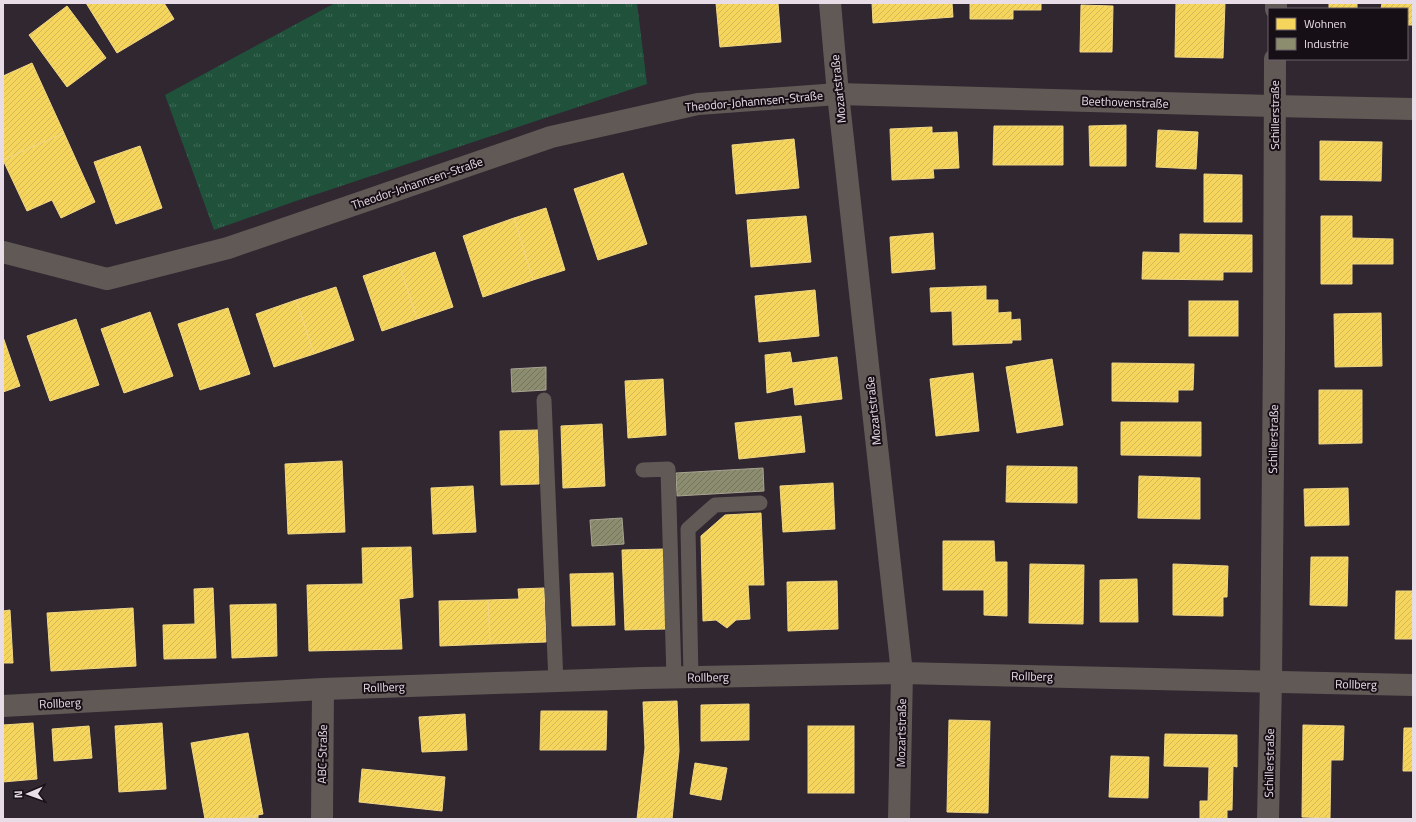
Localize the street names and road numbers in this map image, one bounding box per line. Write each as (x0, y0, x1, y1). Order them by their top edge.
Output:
street label: Mozartstraße (825, 54, 851, 124)
street label: Schillerstraße (1265, 80, 1284, 150)
street label: Theodor-Johannsen-Straße (684, 86, 824, 116)
street label: Beethovenstraße (1081, 91, 1169, 113)
street label: Theodor-Johannsen-Straße (349, 152, 485, 214)
street label: Mozartstraße (860, 376, 886, 446)
street label: Schillerstraße (1263, 404, 1283, 474)
street label: Rollberg (1011, 666, 1053, 686)
street label: Rollberg (687, 667, 729, 687)
street label: Rollberg (1335, 674, 1377, 694)
street label: Rollberg (363, 677, 405, 697)
street label: Rollberg (39, 692, 81, 714)
street label: Mozartstraße (891, 698, 911, 768)
street label: ABC-Straße (312, 724, 332, 784)
street label: Schillerstraße (1259, 728, 1279, 798)

